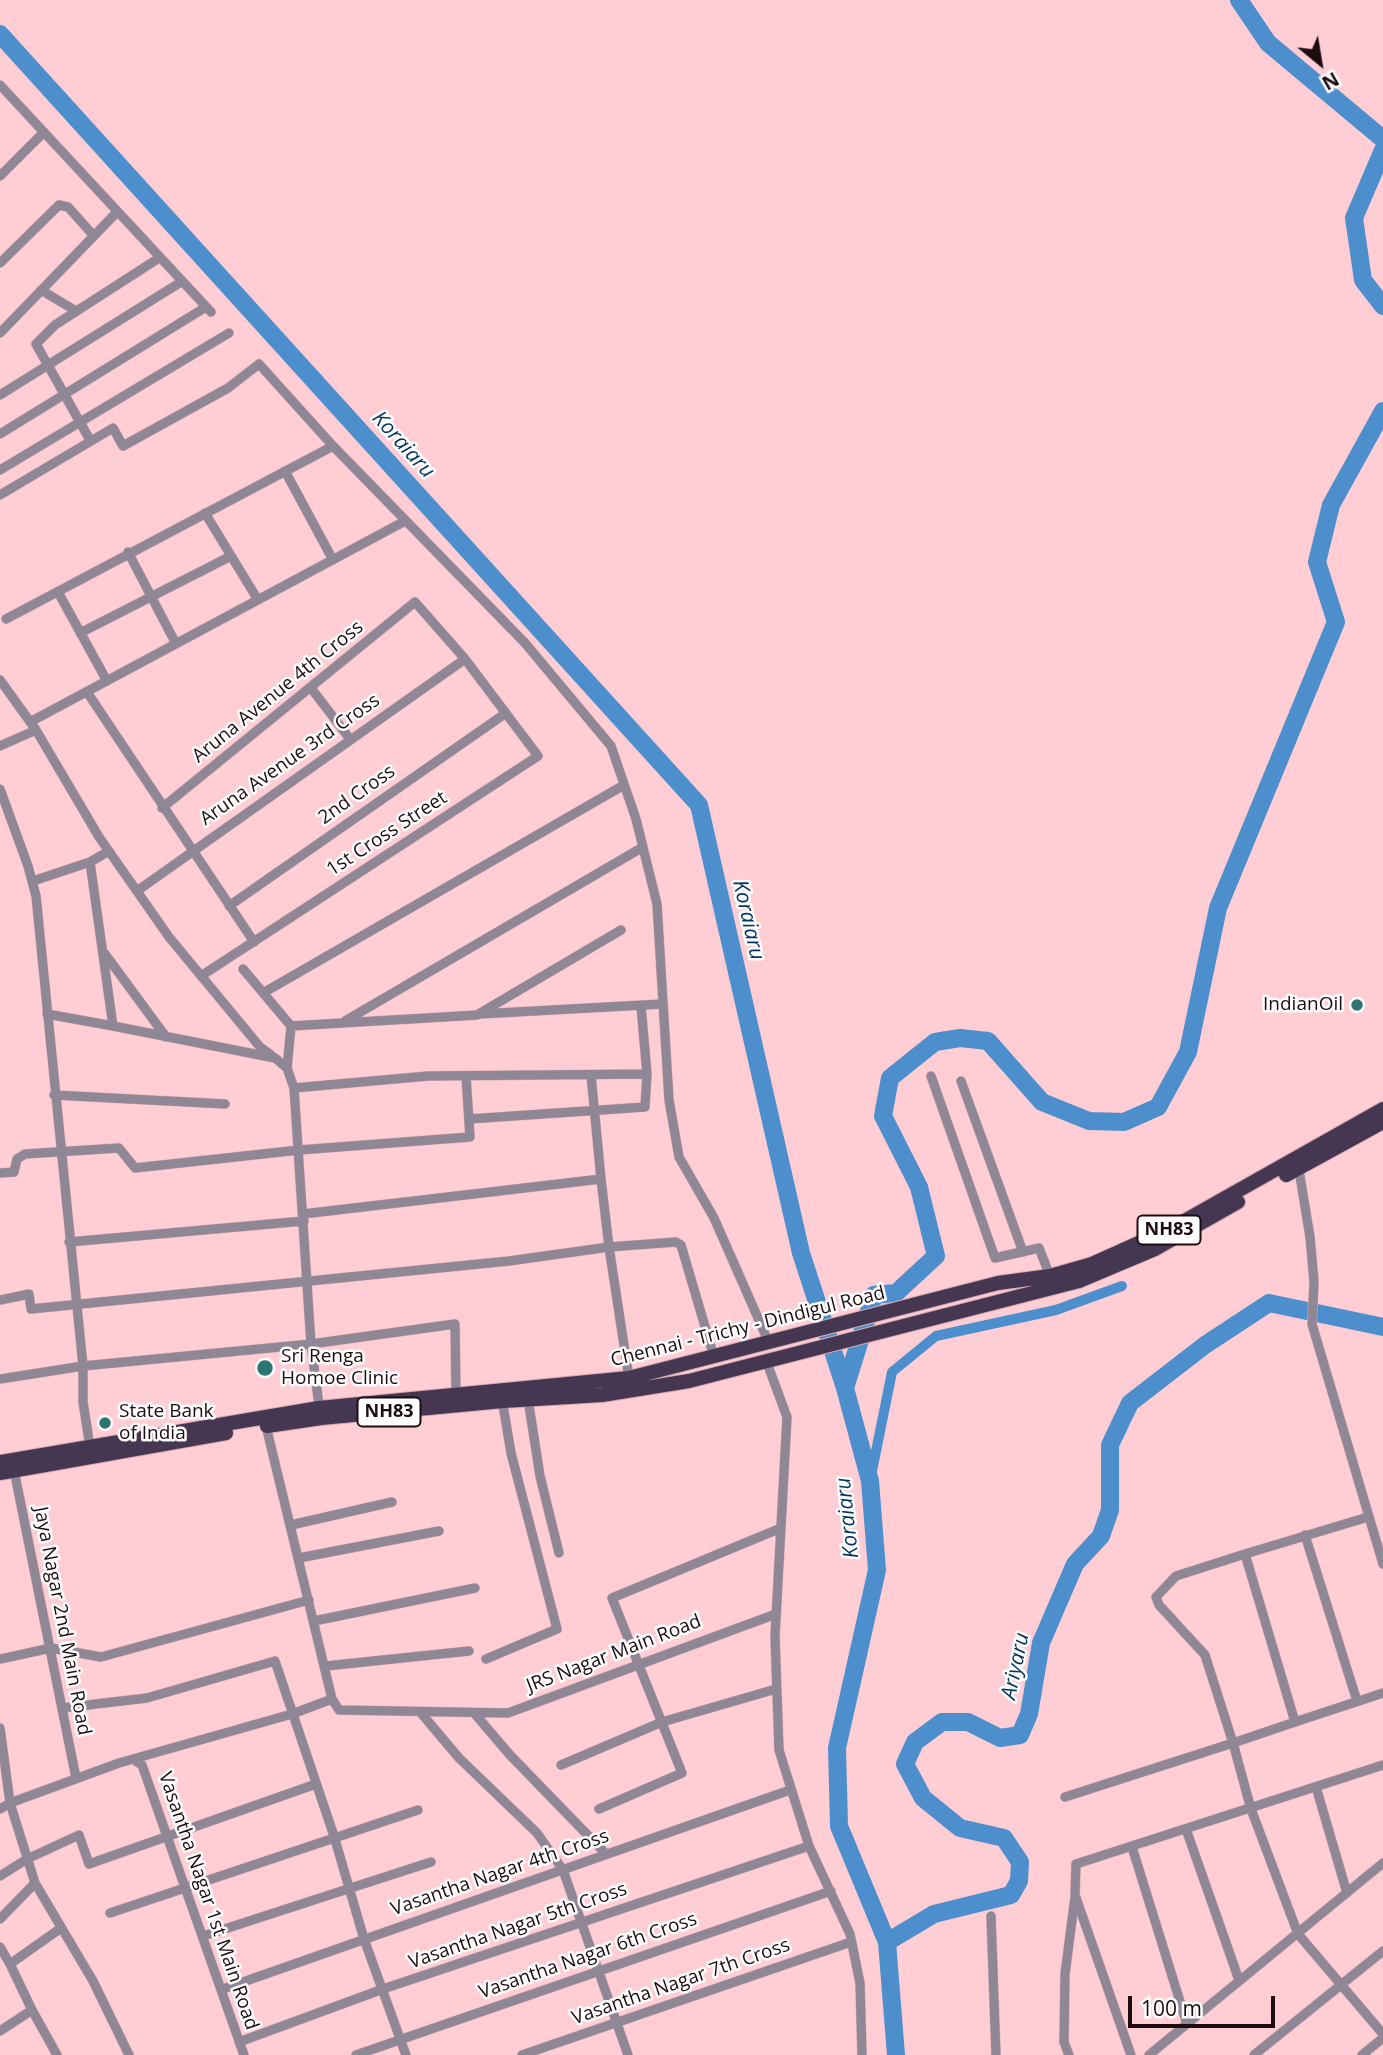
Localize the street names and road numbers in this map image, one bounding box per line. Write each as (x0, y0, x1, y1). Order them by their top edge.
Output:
street label: Aruna Avenue 4th Cross (188, 616, 368, 768)
street label: Aruna Avenue 3rd Cross (196, 689, 384, 831)
street label: 2nd Cross (314, 760, 400, 830)
street label: 1st Cross Street (323, 787, 451, 881)
road number: NH83 (1138, 1216, 1200, 1245)
street label: Chennai - Trichy - Dindigul Road (608, 1282, 888, 1372)
road number: NH83 (358, 1398, 420, 1427)
street label: Jaya Nagar 2nd Main Road (29, 1505, 95, 1737)
street label: JRS Nagar Main Road (524, 1610, 704, 1698)
street label: Vasantha Nagar 1st Main Road (153, 1769, 263, 2033)
street label: Vasantha Nagar 4th Cross (388, 1825, 612, 1921)
street label: Vasantha Nagar 5th Cross (406, 1878, 630, 1974)
street label: Vasantha Nagar 6th Cross (476, 1908, 700, 2004)
street label: Vasantha Nagar 7th Cross (569, 1934, 793, 2030)

